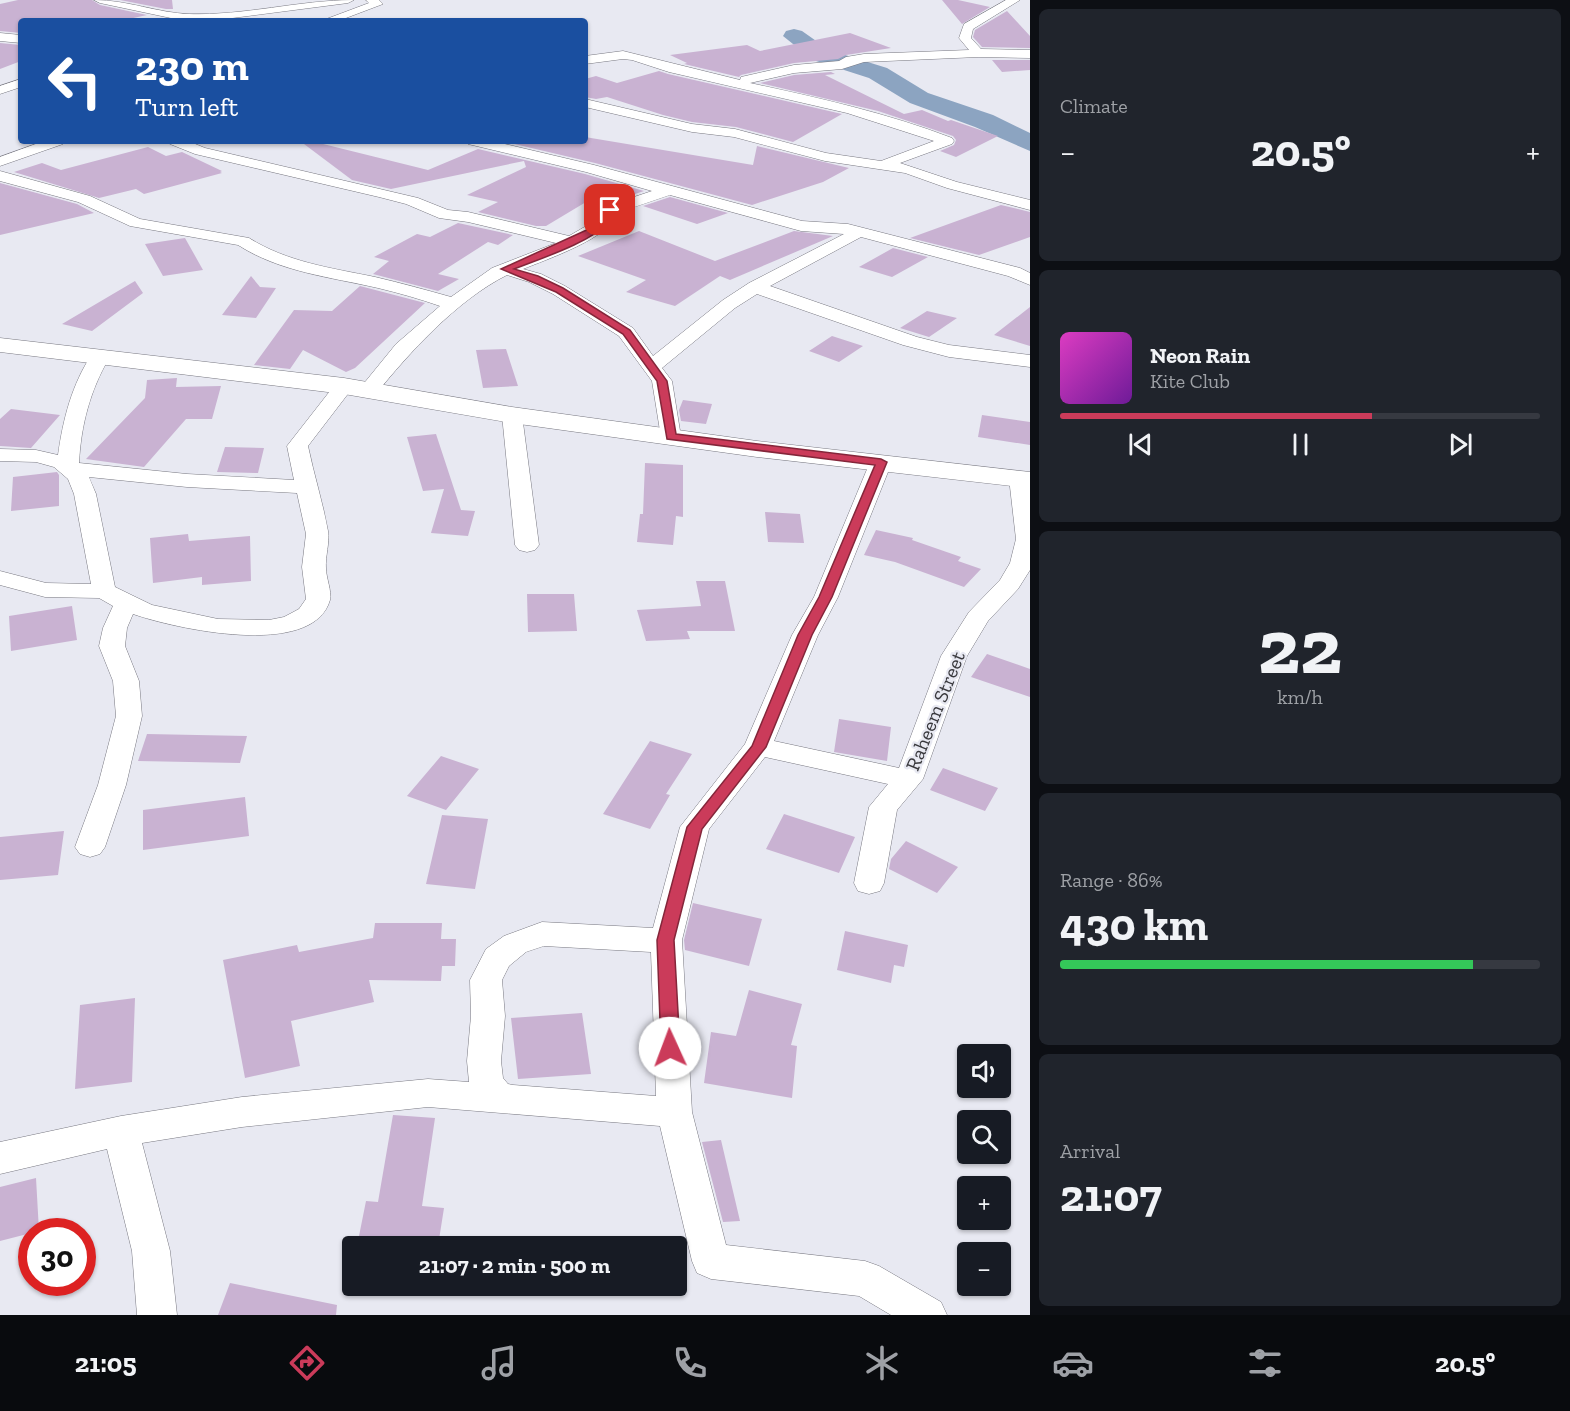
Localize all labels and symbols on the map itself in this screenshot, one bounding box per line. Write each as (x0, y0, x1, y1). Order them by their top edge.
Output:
pin (584, 184, 635, 235)
street label: Raheem Street (900, 647, 970, 774)
position arrow (638, 1016, 702, 1080)
speed limit sign: 30 (18, 1218, 96, 1296)

